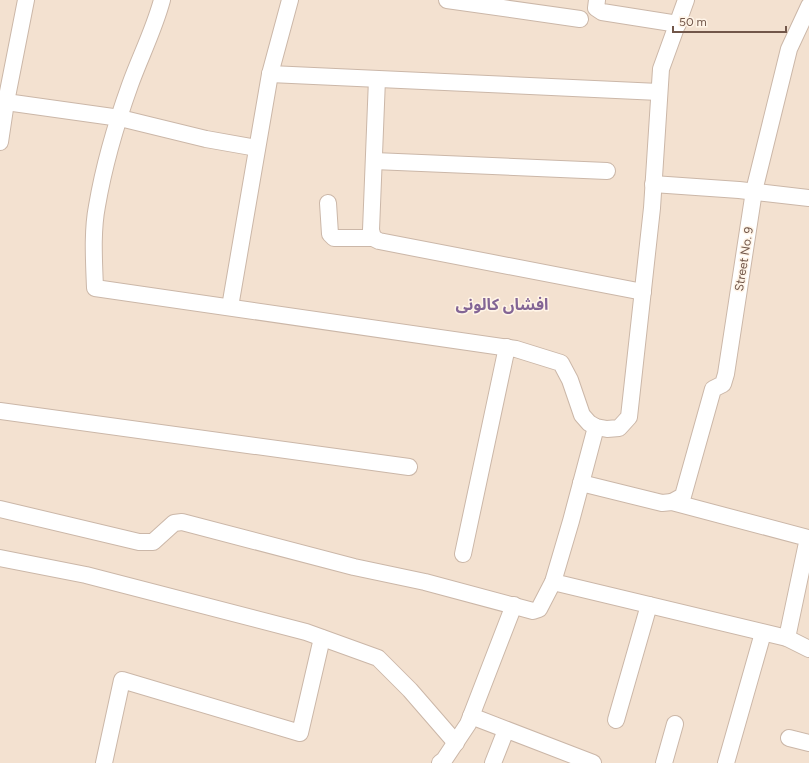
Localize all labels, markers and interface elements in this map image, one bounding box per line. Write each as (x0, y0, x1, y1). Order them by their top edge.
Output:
scale bar (673, 8, 786, 34)
text: 50 m (679, 15, 707, 29)
street label: Street No. 9 (732, 226, 756, 292)
district label: افشاں کالونی (456, 295, 548, 314)

